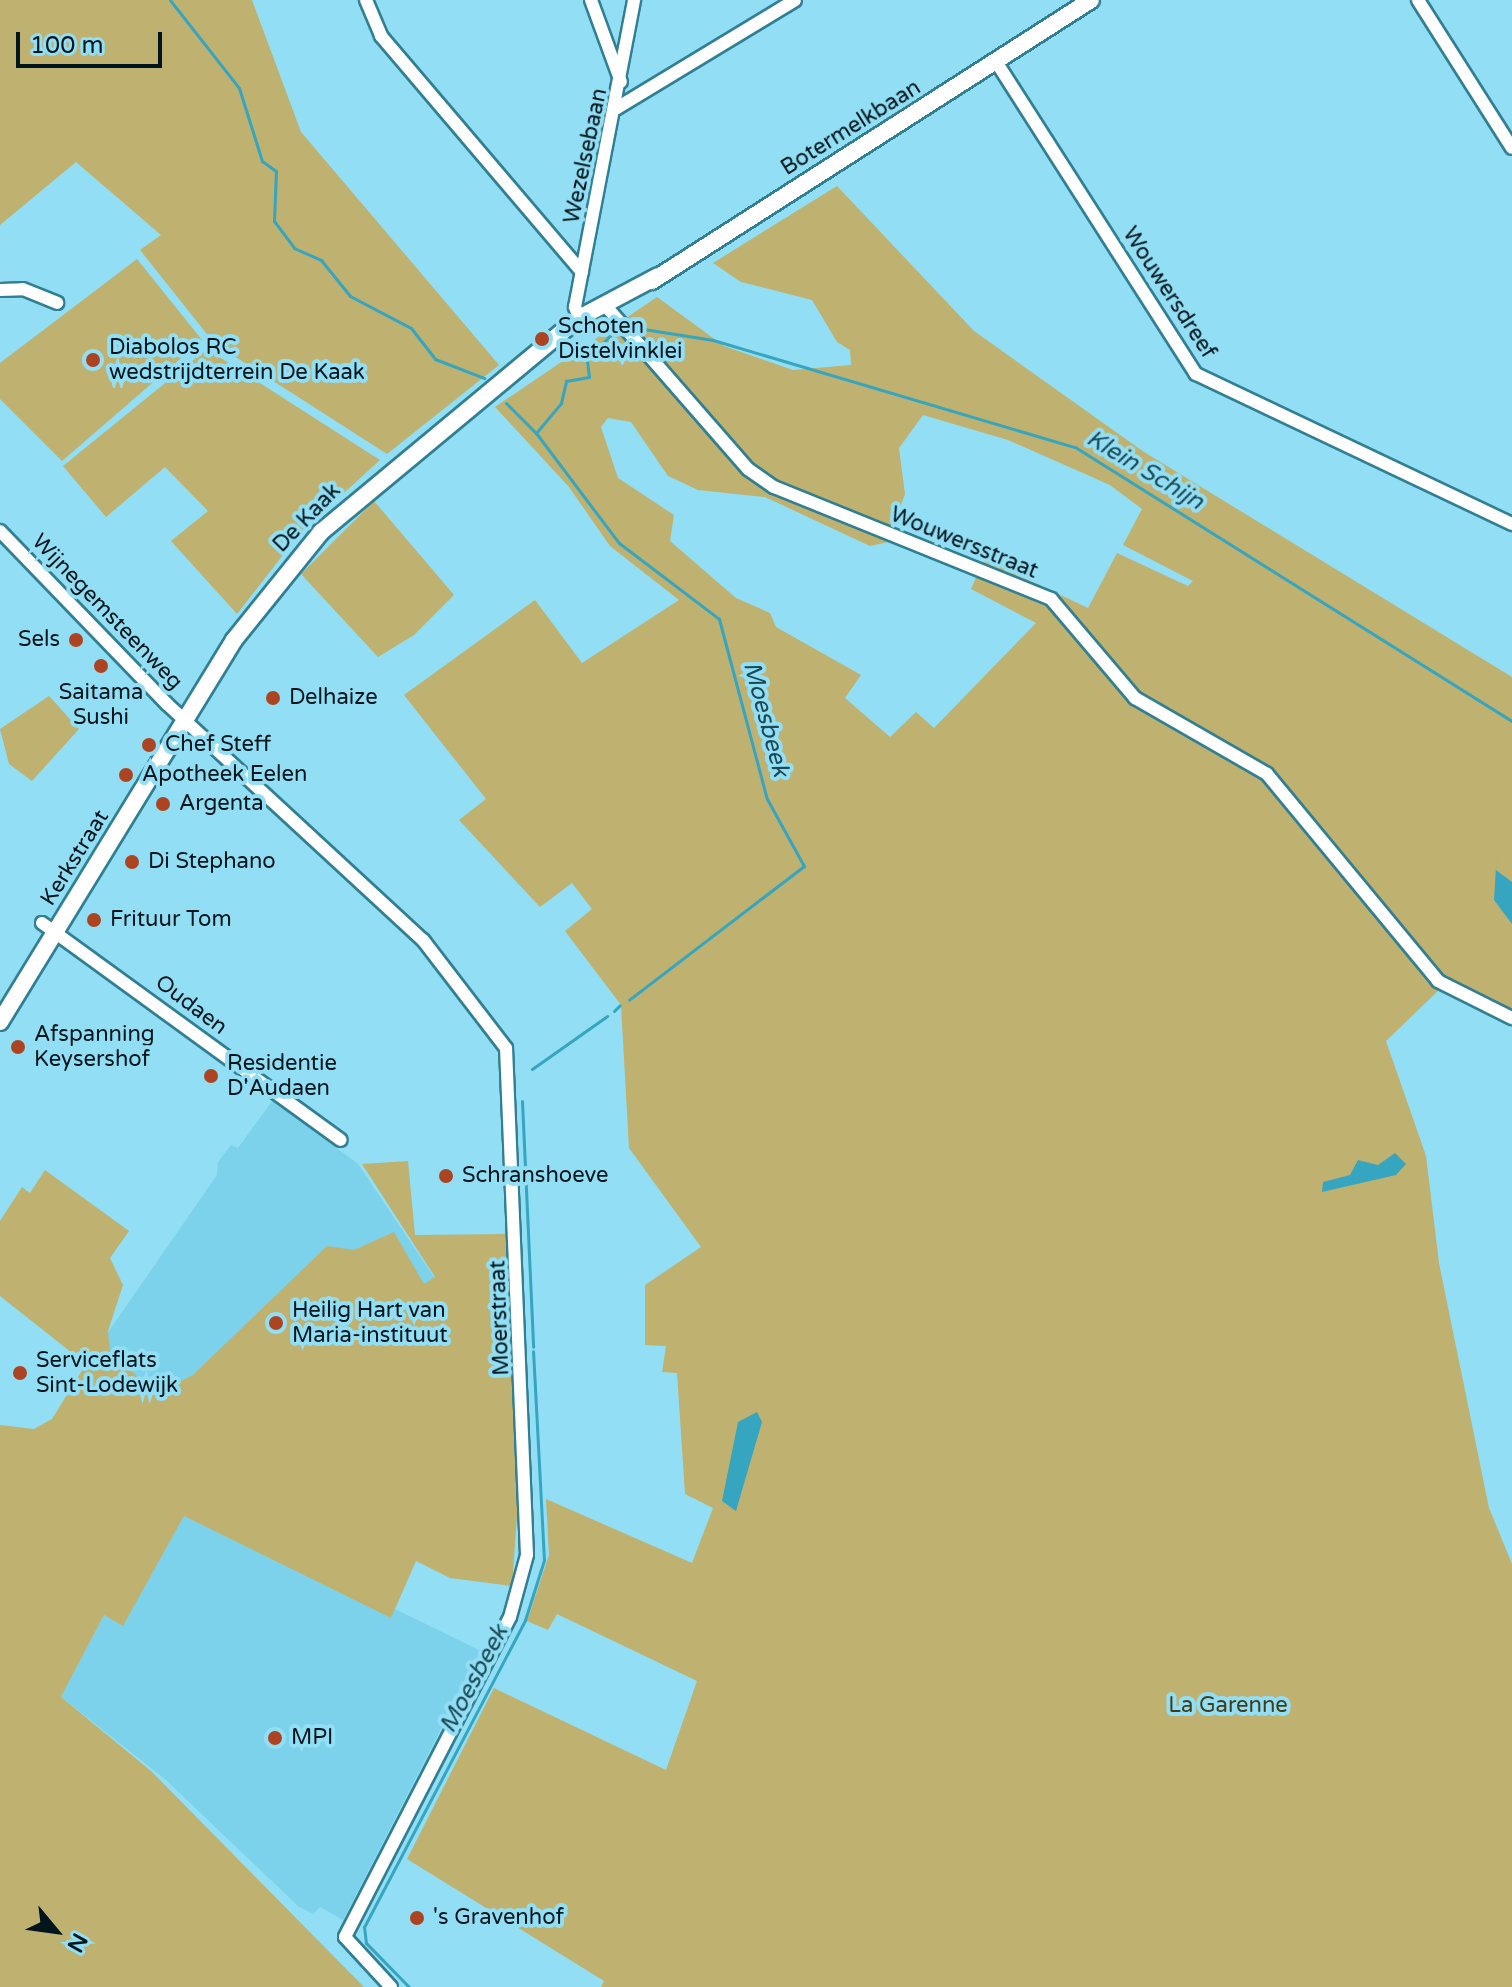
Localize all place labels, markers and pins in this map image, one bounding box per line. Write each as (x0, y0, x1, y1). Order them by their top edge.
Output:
place label: Schoten Distelvinklei (558, 313, 682, 364)
marker: Schoten Distelvinklei (533, 330, 551, 348)
place label: Diabolos RC wedstrijdterrein De Kaak (109, 334, 365, 386)
marker: Diabolos RC wedstrijdterrein De Kaak (84, 351, 102, 369)
place label: Sels (18, 627, 60, 653)
marker: Sels (67, 631, 85, 649)
marker: Saitama Sushi (92, 657, 110, 675)
place label: Saitama Sushi (59, 679, 143, 730)
place label: Delhaize (289, 685, 378, 711)
marker: Delhaize (264, 689, 282, 707)
place label: Chef Steff (165, 732, 271, 758)
marker: Chef Steff (140, 736, 158, 754)
place label: Apotheek Eelen (142, 762, 307, 788)
marker: Apotheek Eelen (117, 766, 135, 784)
place label: Argenta (179, 791, 264, 817)
marker: Argenta (154, 795, 172, 813)
place label: Di Stephano (148, 849, 276, 875)
marker: Di Stephano (123, 853, 141, 871)
place label: Frituur Tom (110, 907, 232, 933)
marker: Frituur Tom (85, 911, 103, 929)
place label: Afspanning Keysershof (34, 1021, 155, 1072)
marker: Afspanning Keysershof (9, 1038, 27, 1056)
place label: Residentie D'Audaen (227, 1050, 337, 1102)
marker: Residentie D'Audaen (202, 1067, 220, 1085)
place label: Schranshoeve (462, 1163, 608, 1189)
marker: Schranshoeve (437, 1167, 455, 1185)
place label: Heilig Hart van Maria-instituut (292, 1297, 448, 1348)
marker: Heilig Hart van Maria-instituut (267, 1314, 285, 1332)
place label: Serviceflats Sint-Lodewijk (36, 1347, 178, 1398)
marker: Serviceflats Sint-Lodewijk (11, 1364, 29, 1382)
place label: MPI (291, 1725, 333, 1751)
marker: MPI (266, 1729, 284, 1747)
place label: 's Gravenhof (433, 1905, 564, 1931)
marker: 's Gravenhof (408, 1909, 426, 1927)

